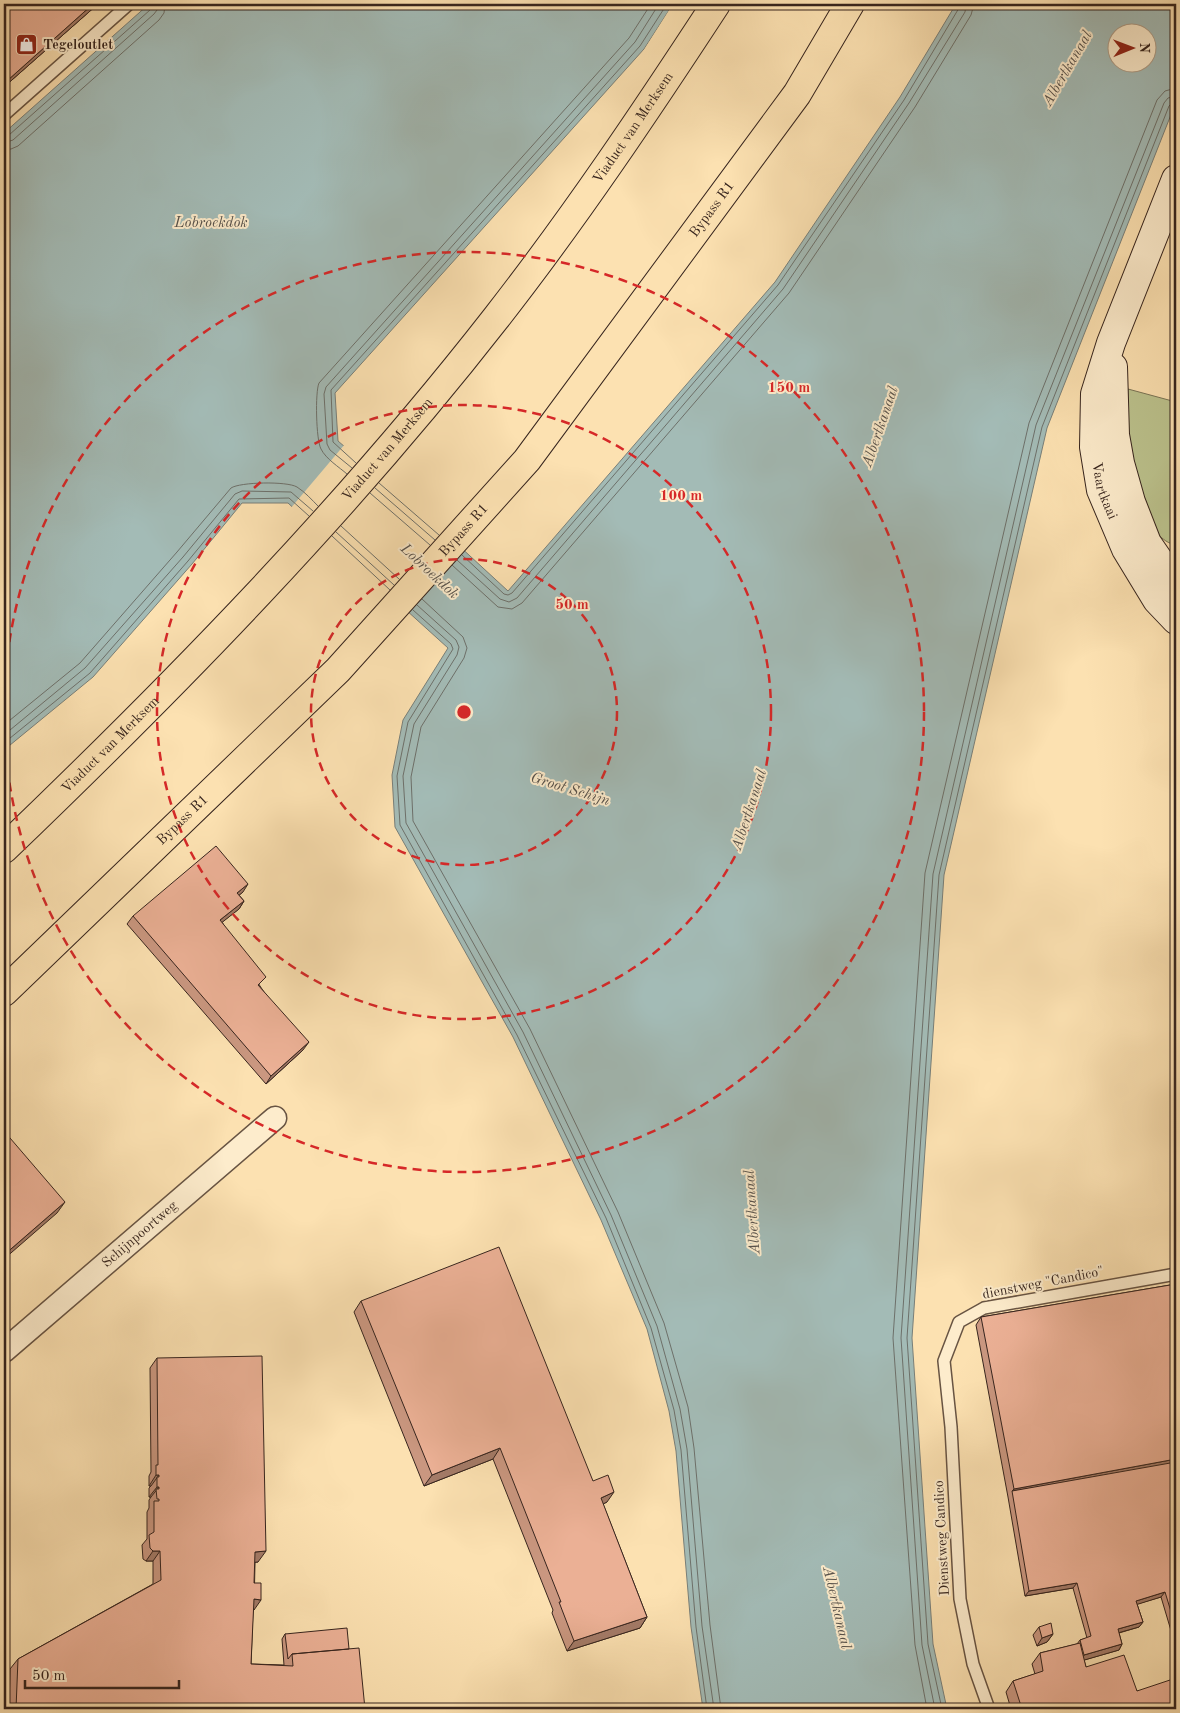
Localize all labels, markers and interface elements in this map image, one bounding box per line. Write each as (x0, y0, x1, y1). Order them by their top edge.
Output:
north arrow (1108, 22, 1158, 72)
water label: Albertkanaal (1040, 28, 1096, 110)
shop icon: Tegeloutlet (15, 33, 39, 57)
place label: Tegeloutlet (43, 38, 113, 52)
text: N (1137, 42, 1151, 54)
street label: Viaduct van Merksem (591, 70, 676, 186)
street label: Bypass R1 (687, 179, 737, 240)
water label: Lobroekdok (173, 216, 248, 231)
text: 150 m (768, 381, 810, 396)
water label: Albertkanaal (860, 384, 902, 470)
street label: Viaduct van Merksem (340, 395, 435, 504)
street label: Vaartkaai (1090, 461, 1120, 522)
text: 100 m (660, 489, 702, 504)
street label: Bypass R1 (437, 501, 491, 559)
water label: Lobroekdok (396, 541, 461, 603)
text: 50 m (555, 598, 589, 613)
street label: Viaduct van Merksem (59, 694, 162, 796)
centre of rings (455, 703, 473, 721)
water label: Albertkanaal (730, 767, 770, 853)
water label: Groot Schijn (528, 771, 612, 809)
street label: Bypass R1 (154, 792, 211, 848)
water label: Albertkanaal (743, 1169, 763, 1256)
street label: Schijnpoortweg (99, 1198, 180, 1270)
street label: dienstweg "Candico" (981, 1264, 1105, 1302)
street label: Dienstweg Candico (932, 1480, 952, 1596)
water label: Albertkanaal (819, 1564, 853, 1651)
scale bar (25, 1658, 179, 1690)
text: 50 m (32, 1669, 66, 1684)

